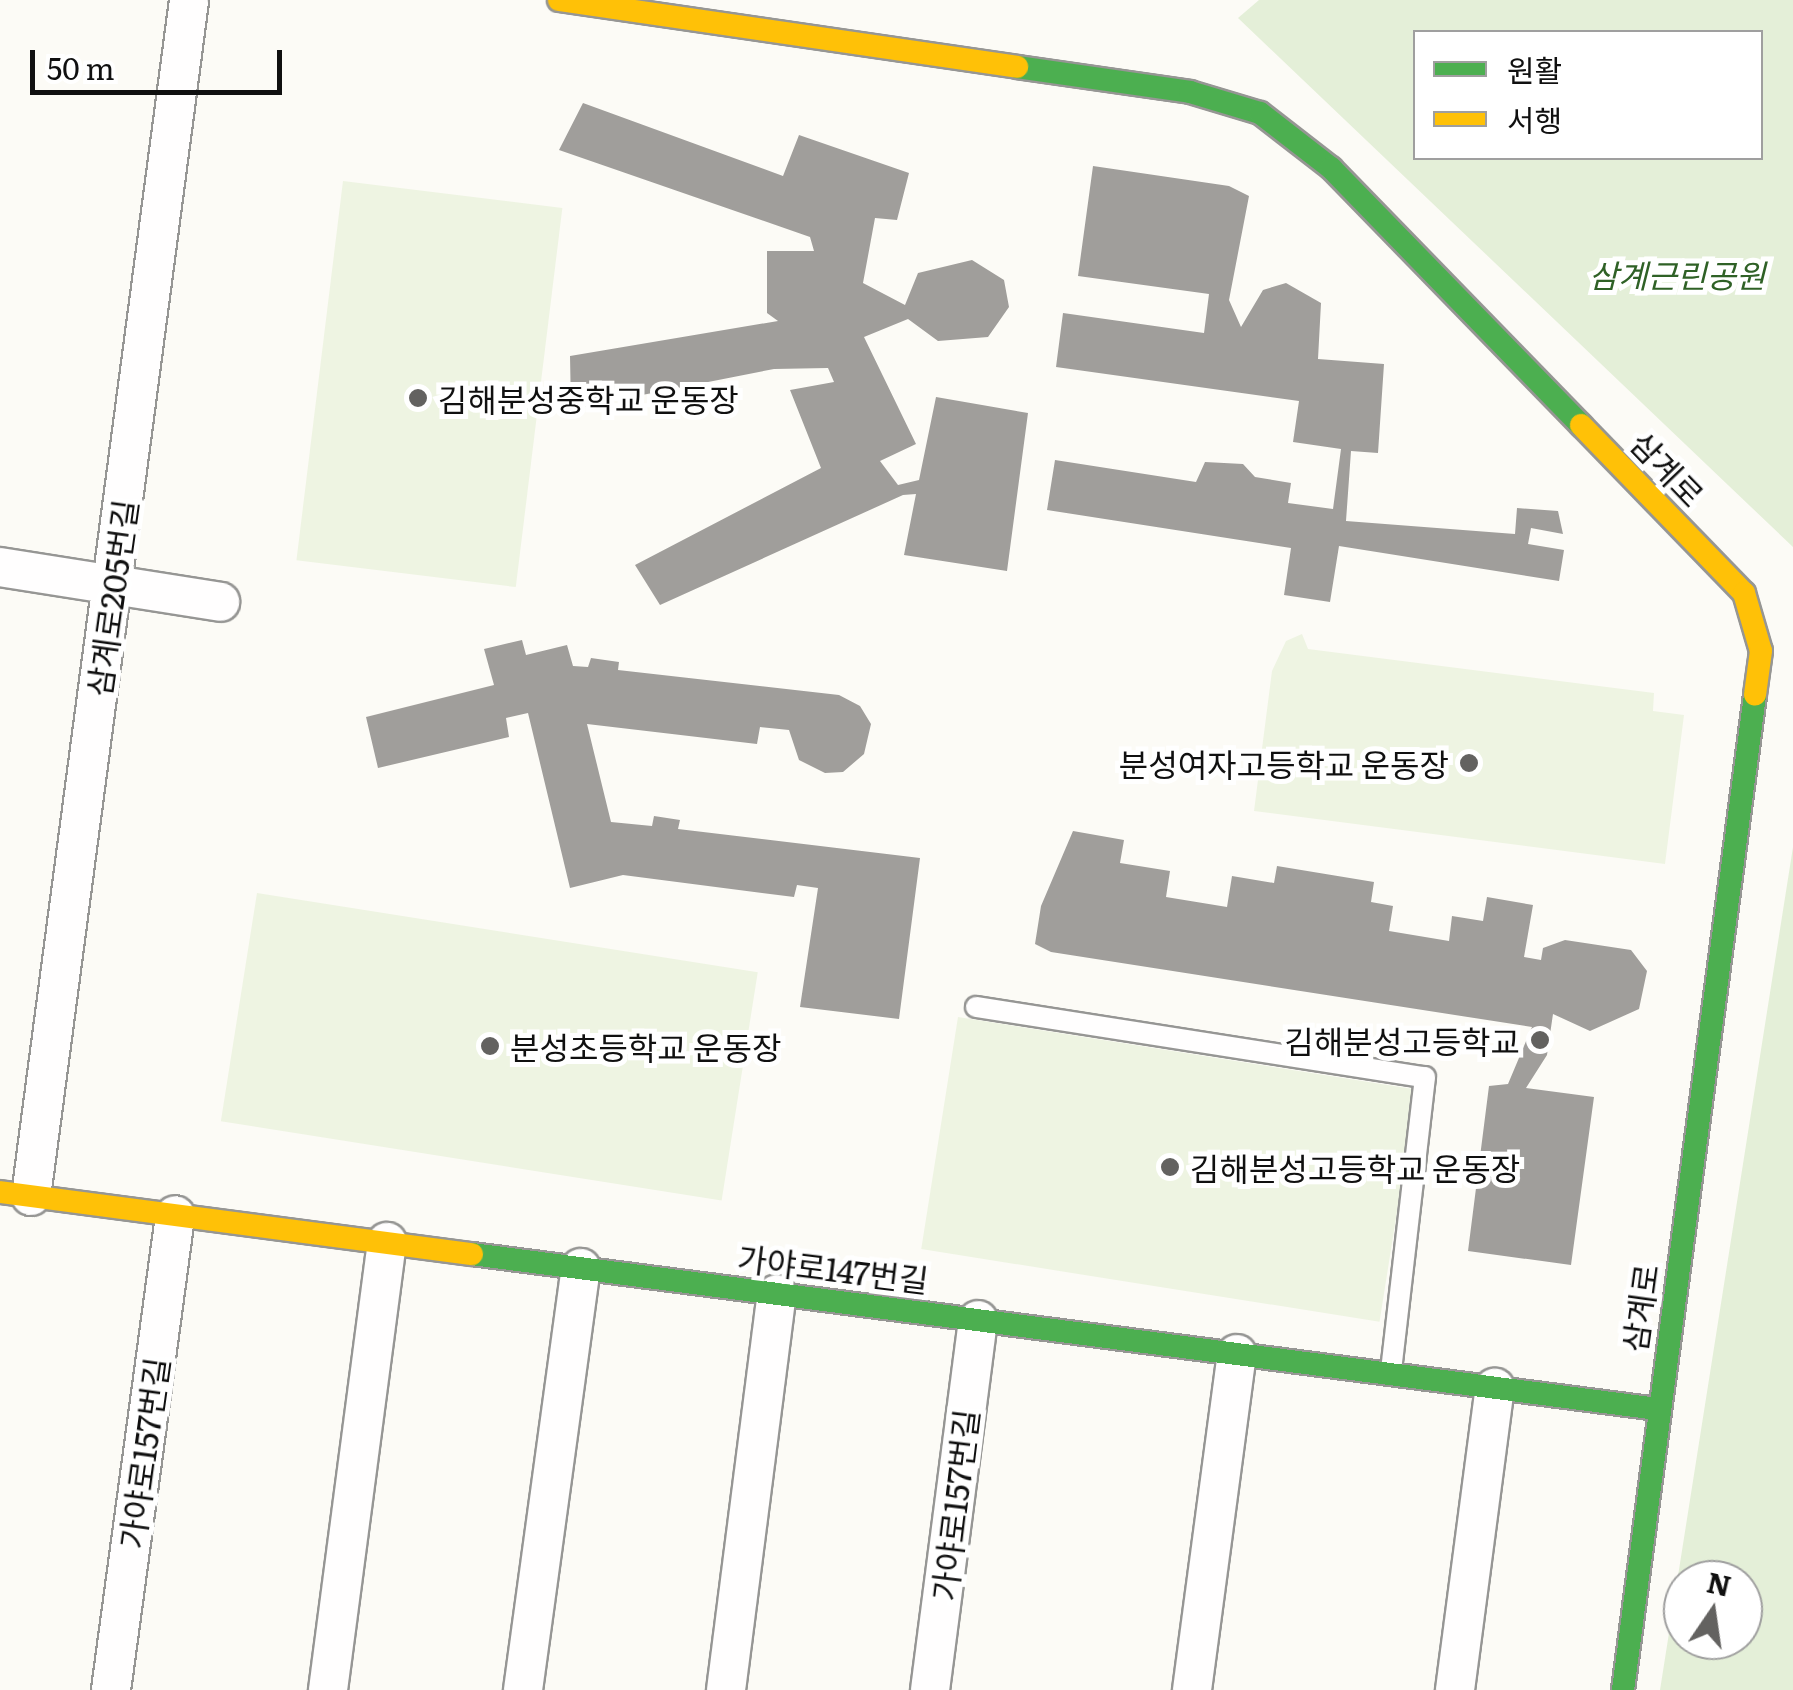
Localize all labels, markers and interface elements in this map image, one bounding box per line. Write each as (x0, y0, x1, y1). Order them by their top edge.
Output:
scale bar (35, 30, 288, 92)
legend (1413, 30, 1763, 160)
text: 50 m (47, 45, 115, 89)
text: 원활 (1507, 47, 1562, 91)
text: 서행 (1507, 97, 1562, 141)
park label: 삼계근린공원 (1589, 255, 1765, 293)
place label: 김해분성중학교 운동장 (438, 379, 739, 417)
marker: 김해분성중학교 운동장 (407, 387, 429, 409)
street label: 삼계로 (1624, 423, 1712, 513)
street label: 삼계로205번길 (78, 497, 144, 699)
place label: 분성여자고등학교 운동장 (1119, 744, 1449, 782)
marker: 분성여자고등학교 운동장 (1458, 752, 1480, 774)
place label: 김해분성고등학교 (1284, 1021, 1520, 1059)
place label: 분성초등학교 운동장 (510, 1027, 781, 1065)
marker: 김해분성고등학교 (1529, 1029, 1551, 1051)
marker: 분성초등학교 운동장 (479, 1035, 501, 1057)
place label: 김해분성고등학교 운동장 (1190, 1148, 1520, 1186)
marker: 김해분성고등학교 운동장 (1159, 1156, 1181, 1178)
street label: 가야로147번길 (736, 1237, 930, 1299)
street label: 삼계로 (1614, 1262, 1664, 1354)
street label: 가야로157번길 (111, 1355, 175, 1551)
street label: 가야로157번길 (923, 1407, 985, 1603)
north arrow (1663, 1560, 1763, 1660)
text: N (1703, 1560, 1735, 1606)

